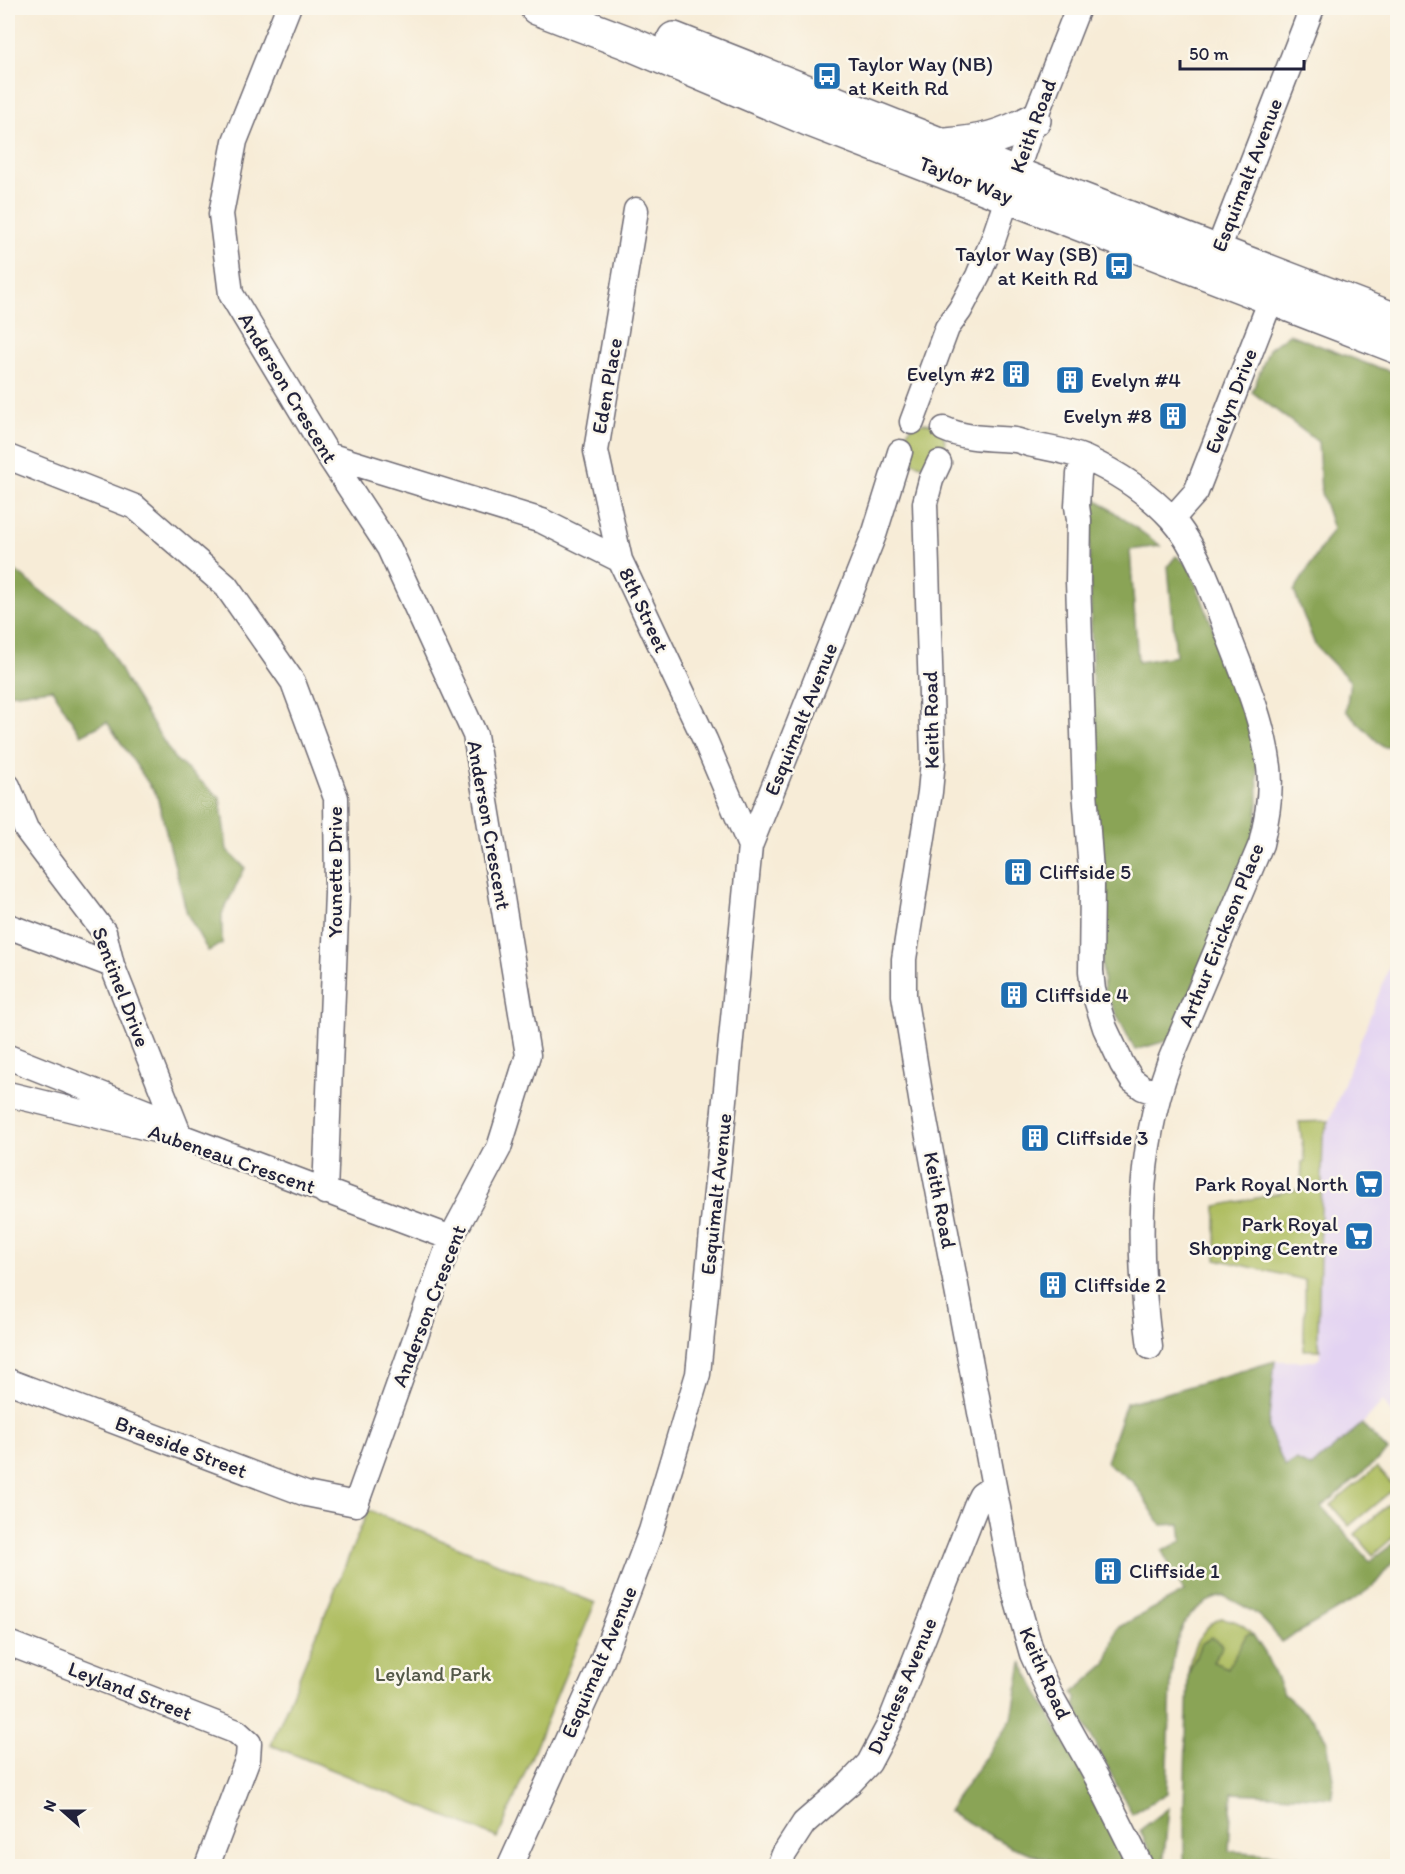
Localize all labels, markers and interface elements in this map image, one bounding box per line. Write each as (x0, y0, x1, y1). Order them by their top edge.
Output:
scale bar (1180, 33, 1304, 71)
text: 50 m (1189, 43, 1229, 65)
place label: Taylor Way (NB) at Keith Rd (848, 51, 993, 100)
bus stop icon: Taylor Way (NB) at Keith Rd (811, 60, 843, 92)
street label: Keith Road (1004, 75, 1061, 176)
street label: Esquimalt Avenue (1206, 95, 1287, 255)
street label: Taylor Way (916, 150, 1017, 209)
place label: Taylor Way (SB) at Keith Rd (955, 241, 1098, 290)
bus stop icon: Taylor Way (SB) at Keith Rd (1103, 250, 1135, 282)
street label: Anderson Crescent (234, 308, 343, 468)
street label: Eden Place (586, 336, 627, 436)
street label: Evelyn Drive (1199, 345, 1262, 457)
building icon: Evelyn #2 (1000, 358, 1032, 390)
place label: Evelyn #2 (907, 361, 995, 386)
building icon: Evelyn #4 (1054, 364, 1086, 396)
place label: Evelyn #4 (1091, 367, 1181, 392)
building icon: Evelyn #8 (1157, 400, 1189, 432)
place label: Evelyn #8 (1063, 403, 1152, 428)
street label: 8th Street (614, 563, 675, 656)
street label: Esquimalt Avenue (759, 639, 843, 799)
street label: Keith Road (917, 670, 944, 769)
street label: Anderson Crescent (462, 738, 517, 912)
street label: Younette Drive (322, 806, 347, 938)
street label: Arthur Erickson Place (1172, 839, 1269, 1030)
building icon: Cliffside 5 (1002, 856, 1034, 888)
place label: Cliffside 5 (1039, 859, 1131, 884)
street label: Sentinel Drive (87, 923, 156, 1050)
building icon: Cliffside 4 (998, 979, 1030, 1011)
place label: Cliffside 4 (1035, 982, 1129, 1007)
street label: Esquimalt Avenue (695, 1112, 736, 1276)
street label: Aubeneau Crescent (145, 1118, 319, 1199)
building icon: Cliffside 3 (1019, 1122, 1051, 1154)
place label: Cliffside 3 (1056, 1125, 1149, 1150)
street label: Keith Road (919, 1149, 962, 1251)
supermarket icon: Park Royal North (1353, 1168, 1385, 1200)
place label: Park Royal North (1195, 1171, 1349, 1196)
place label: Park Royal Shopping Centre (1189, 1211, 1338, 1260)
supermarket icon: Park Royal Shopping Centre (1343, 1220, 1375, 1252)
street label: Anderson Crescent (386, 1221, 471, 1390)
building icon: Cliffside 2 (1037, 1269, 1069, 1301)
place label: Cliffside 2 (1074, 1272, 1166, 1297)
street label: Braeside Street (112, 1410, 251, 1483)
building icon: Cliffside 1 (1092, 1555, 1124, 1587)
place label: Cliffside 1 (1129, 1558, 1220, 1583)
street label: Esquimalt Avenue (555, 1582, 642, 1741)
street label: Duchess Avenue (861, 1614, 942, 1758)
street label: Keith Road (1014, 1623, 1077, 1723)
street label: Leyland Street (65, 1655, 196, 1726)
park label: Leyland Park (375, 1661, 491, 1686)
north arrow (33, 1781, 93, 1841)
text: N (39, 1797, 60, 1814)

